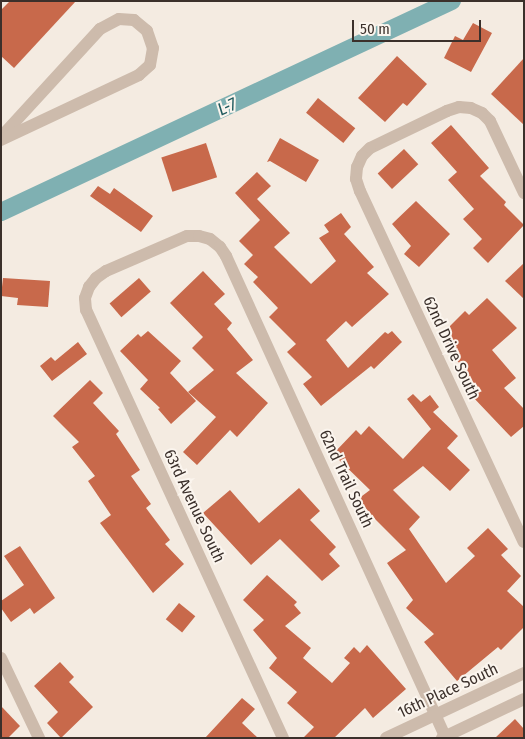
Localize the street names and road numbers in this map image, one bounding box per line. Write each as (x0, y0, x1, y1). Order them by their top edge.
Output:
street label: 62nd Drive South (419, 293, 483, 403)
street label: 62nd Trail South (315, 427, 377, 531)
street label: 63rd Avenue South (159, 446, 229, 566)
street label: 16th Place South (395, 659, 501, 723)

